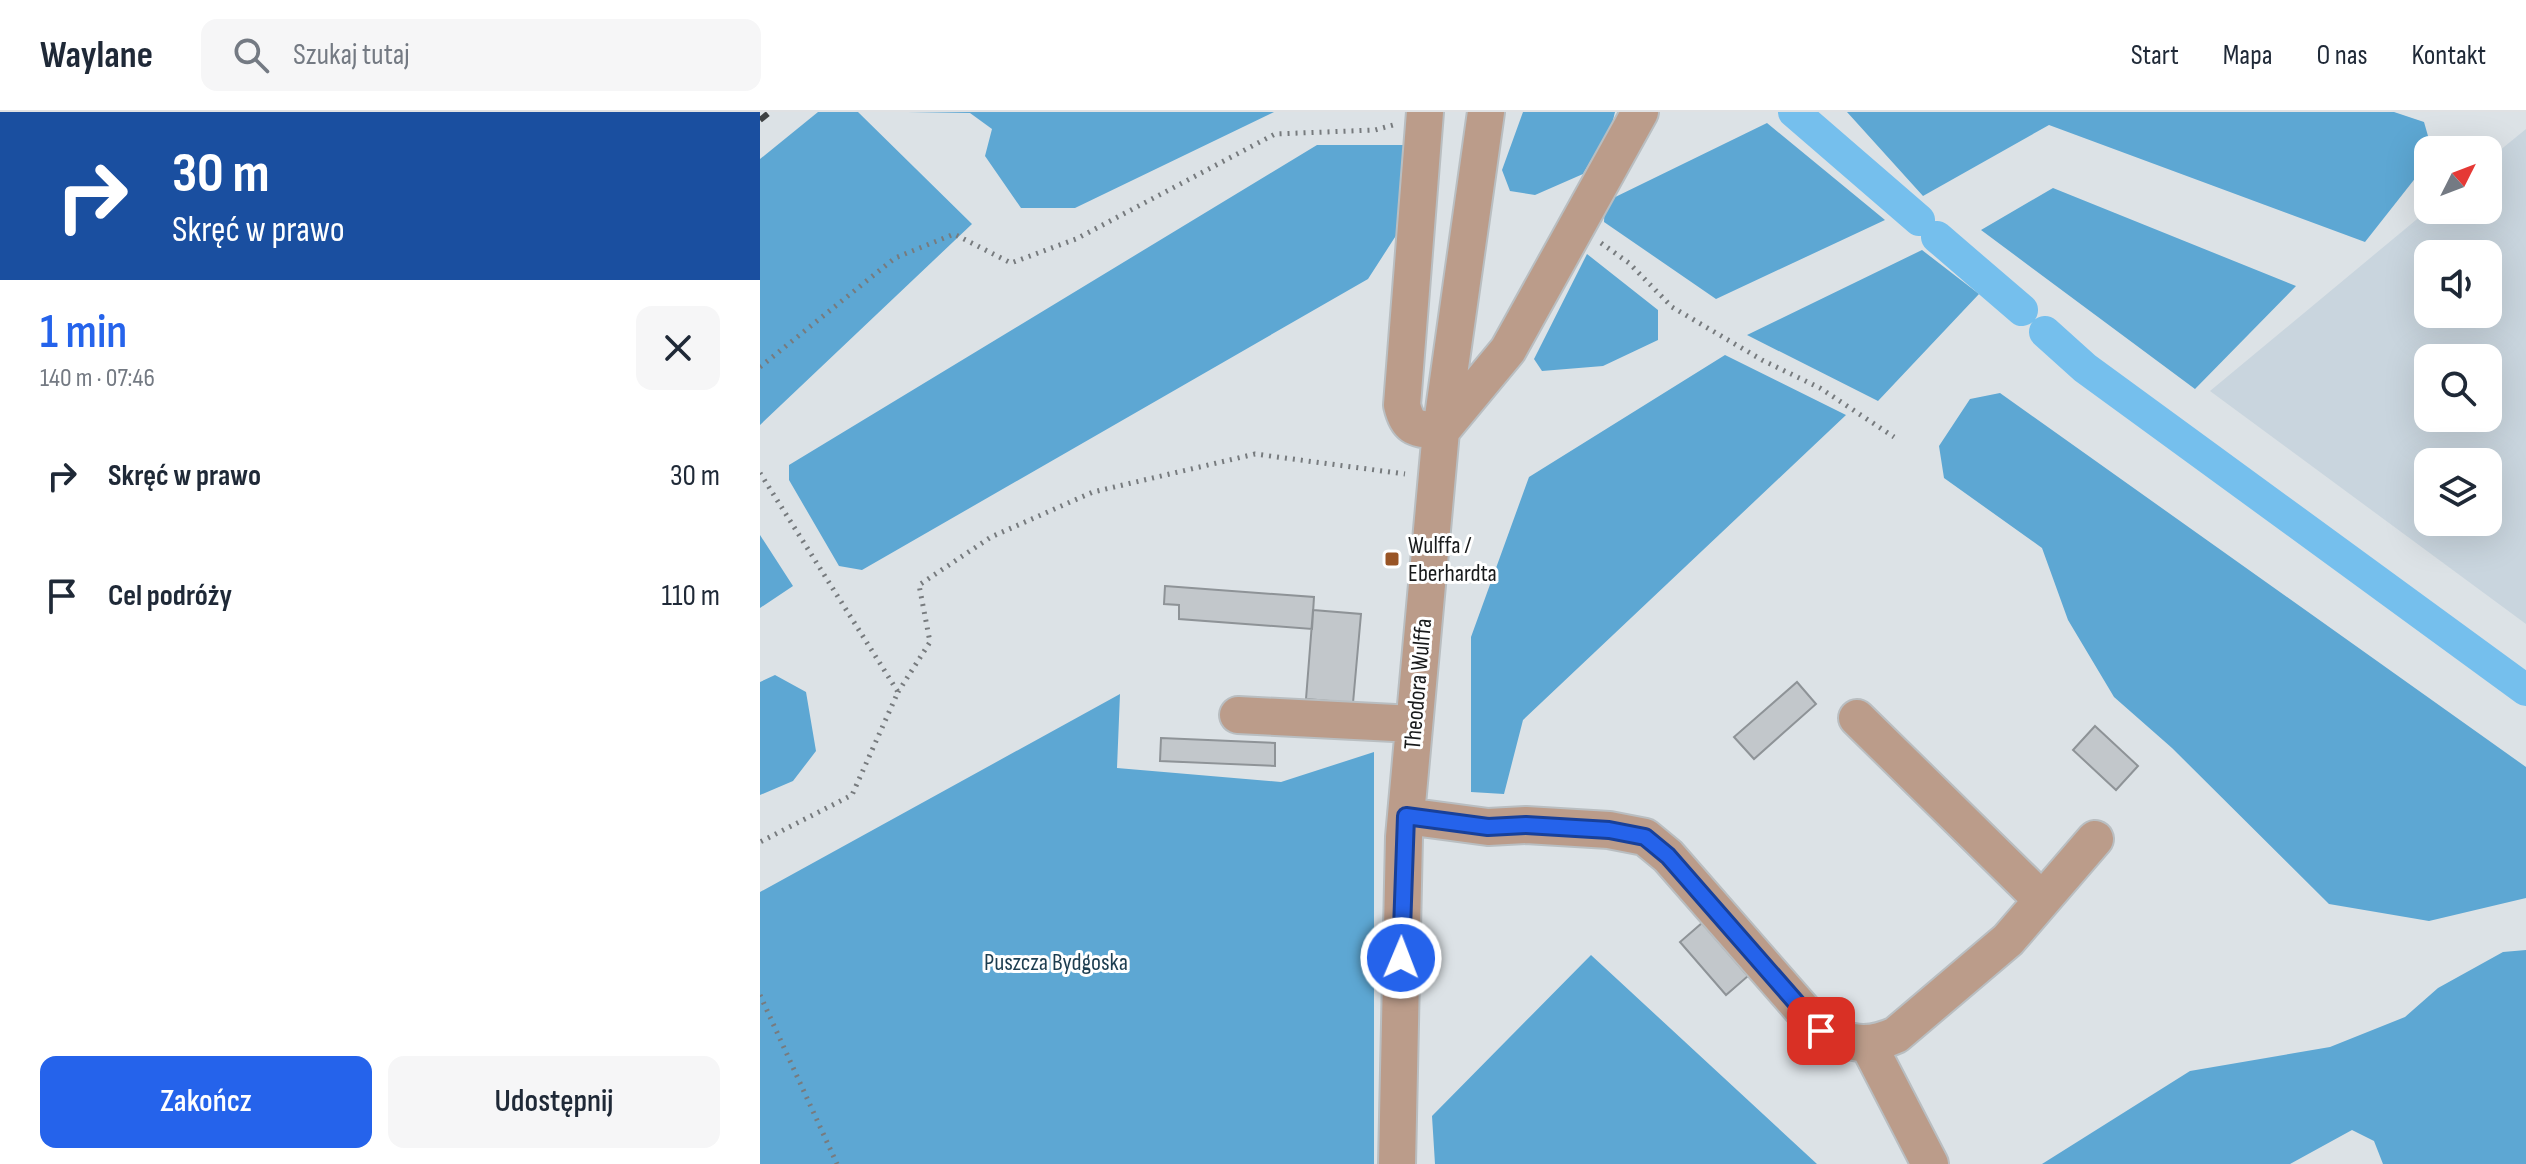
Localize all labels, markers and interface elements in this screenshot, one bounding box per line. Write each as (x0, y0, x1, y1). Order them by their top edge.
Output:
search box (201, 19, 761, 91)
text: Waylane (40, 33, 153, 78)
icon: search (229, 33, 273, 77)
text: Szukaj tutaj (293, 37, 410, 73)
text: Start (2131, 39, 2179, 72)
text: Mapa (2223, 39, 2272, 72)
text: O nas (2316, 39, 2368, 72)
text: Kontakt (2412, 39, 2486, 72)
north arrow (2414, 136, 2502, 224)
map controls (2414, 136, 2502, 536)
text: 30 m (172, 141, 270, 208)
icon: right (40, 144, 144, 248)
text: Skręć w prawo (172, 209, 345, 252)
button: sound (2414, 240, 2502, 328)
text: 1 min (40, 304, 127, 361)
button: close (636, 306, 720, 390)
button: search (2414, 344, 2502, 432)
text: 140 m · 07:46 (40, 363, 155, 394)
button: layers (2414, 448, 2502, 536)
icon: right (40, 454, 84, 498)
text: Skręć w prawo (108, 458, 261, 494)
text: 30 m (670, 458, 720, 494)
place label: Wulffa / Eberhardta (1408, 531, 1497, 588)
marker: Wulffa / Eberhardta (1383, 550, 1401, 568)
icon: arrive (40, 574, 84, 618)
text: Cel podróży (108, 578, 232, 614)
text: 110 m (662, 578, 720, 614)
street label: Theodora Wulffa (1398, 617, 1438, 751)
position arrow (1359, 916, 1443, 1000)
park label: Puszcza Bydgoska (984, 948, 1128, 977)
pin (1787, 997, 1855, 1065)
icon: arrive (1799, 1009, 1843, 1053)
button: Zakończ (40, 1056, 372, 1148)
button: Udostępnij (388, 1056, 720, 1148)

